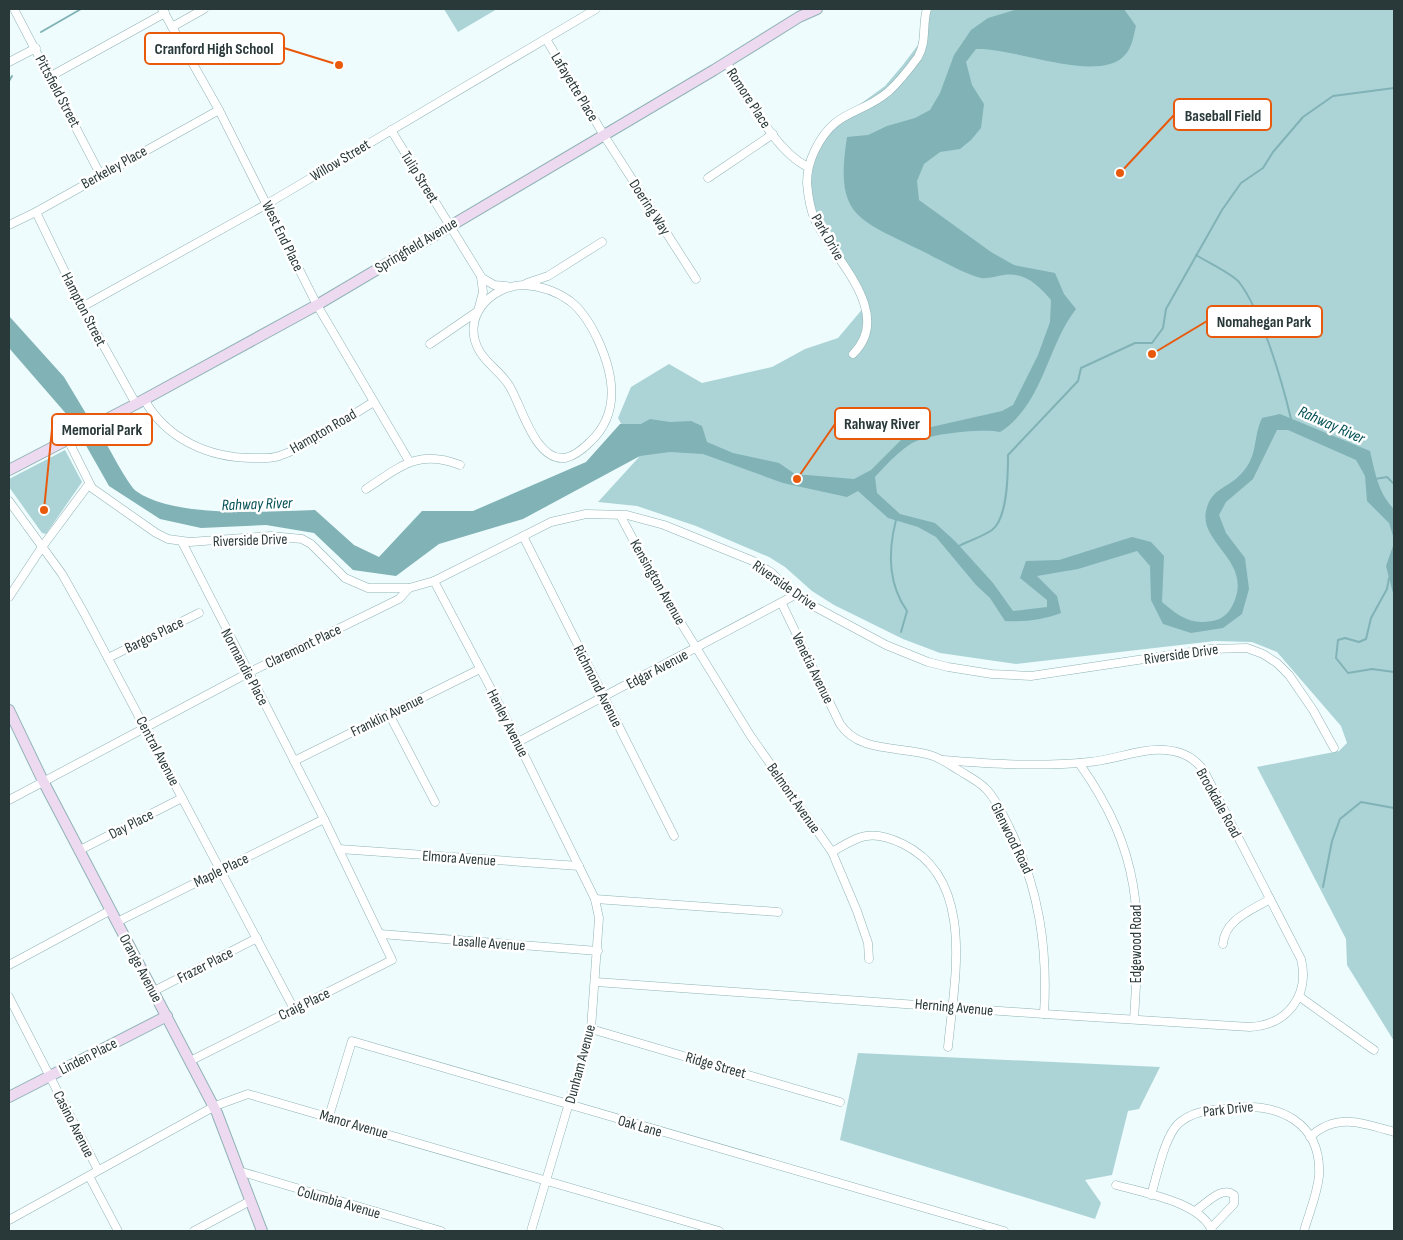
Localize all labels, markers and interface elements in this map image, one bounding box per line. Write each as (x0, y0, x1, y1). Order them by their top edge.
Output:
callout: Cranford High School (145, 33, 284, 64)
text: Cranford High School (155, 40, 273, 59)
street label: Lafayette Place (547, 49, 603, 125)
street label: Pittsfield Street (31, 52, 85, 131)
street label: Romore Place (722, 65, 775, 132)
callout: Baseball Field (1174, 99, 1271, 130)
text: Baseball Field (1185, 107, 1261, 126)
street label: Willow Street (307, 135, 374, 186)
street label: Berkeley Place (78, 142, 150, 193)
street label: Tulip Street (396, 148, 443, 207)
street label: Doering Way (625, 176, 675, 239)
street label: West End Place (257, 198, 308, 275)
street label: Park Drive (807, 211, 848, 264)
street label: Springfield Avenue (372, 213, 461, 277)
street label: Hampton Street (57, 269, 110, 350)
callout: Nomahegan Park (1207, 306, 1322, 337)
text: Nomahegan Park (1217, 313, 1312, 332)
water label: Rahway River (1295, 402, 1368, 449)
street label: Hampton Road (287, 405, 360, 458)
callout: Rahway River (835, 408, 930, 439)
callout: Memorial Park (52, 414, 152, 445)
text: Rahway River (844, 415, 920, 434)
text: Memorial Park (62, 421, 142, 440)
water label: Rahway River (221, 494, 293, 515)
street label: Riverside Drive (212, 530, 288, 551)
street label: Kensington Avenue (625, 536, 690, 628)
street label: Riverside Drive (749, 556, 821, 615)
street label: Bargos Place (122, 613, 187, 658)
street label: Claremont Place (262, 620, 344, 673)
street label: Normandie Place (216, 626, 273, 709)
street label: Venetia Avenue (787, 629, 838, 707)
street label: Riverside Drive (1143, 640, 1219, 669)
street label: Richmond Avenue (569, 642, 626, 731)
street label: Edgar Avenue (623, 645, 691, 694)
street label: Henley Avenue (482, 686, 533, 760)
street label: Franklin Avenue (348, 690, 427, 741)
street label: Central Avenue (131, 713, 184, 789)
street label: Belmont Avenue (762, 759, 825, 837)
street label: Brookdale Road (1192, 765, 1246, 841)
street label: Glenwood Road (986, 799, 1037, 877)
street label: Day Place (106, 805, 157, 844)
street label: Elmora Avenue (422, 846, 496, 871)
street label: Maple Place (191, 849, 252, 892)
street label: Edgewood Road (1127, 905, 1146, 983)
street label: Orange Avenue (115, 931, 166, 1006)
street label: Lasalle Avenue (452, 931, 526, 956)
street label: Frazer Place (174, 943, 236, 988)
street label: Craig Place (275, 984, 333, 1025)
street label: Herning Avenue (914, 995, 994, 1020)
street label: Dunham Avenue (561, 1023, 600, 1106)
street label: Linden Place (56, 1034, 120, 1079)
street label: Ridge Street (683, 1048, 749, 1083)
street label: Casino Avenue (49, 1088, 99, 1161)
street label: Park Drive (1202, 1097, 1254, 1122)
street label: Manor Avenue (317, 1106, 390, 1143)
street label: Oak Lane (616, 1111, 664, 1142)
street label: Columbia Avenue (295, 1182, 383, 1223)

